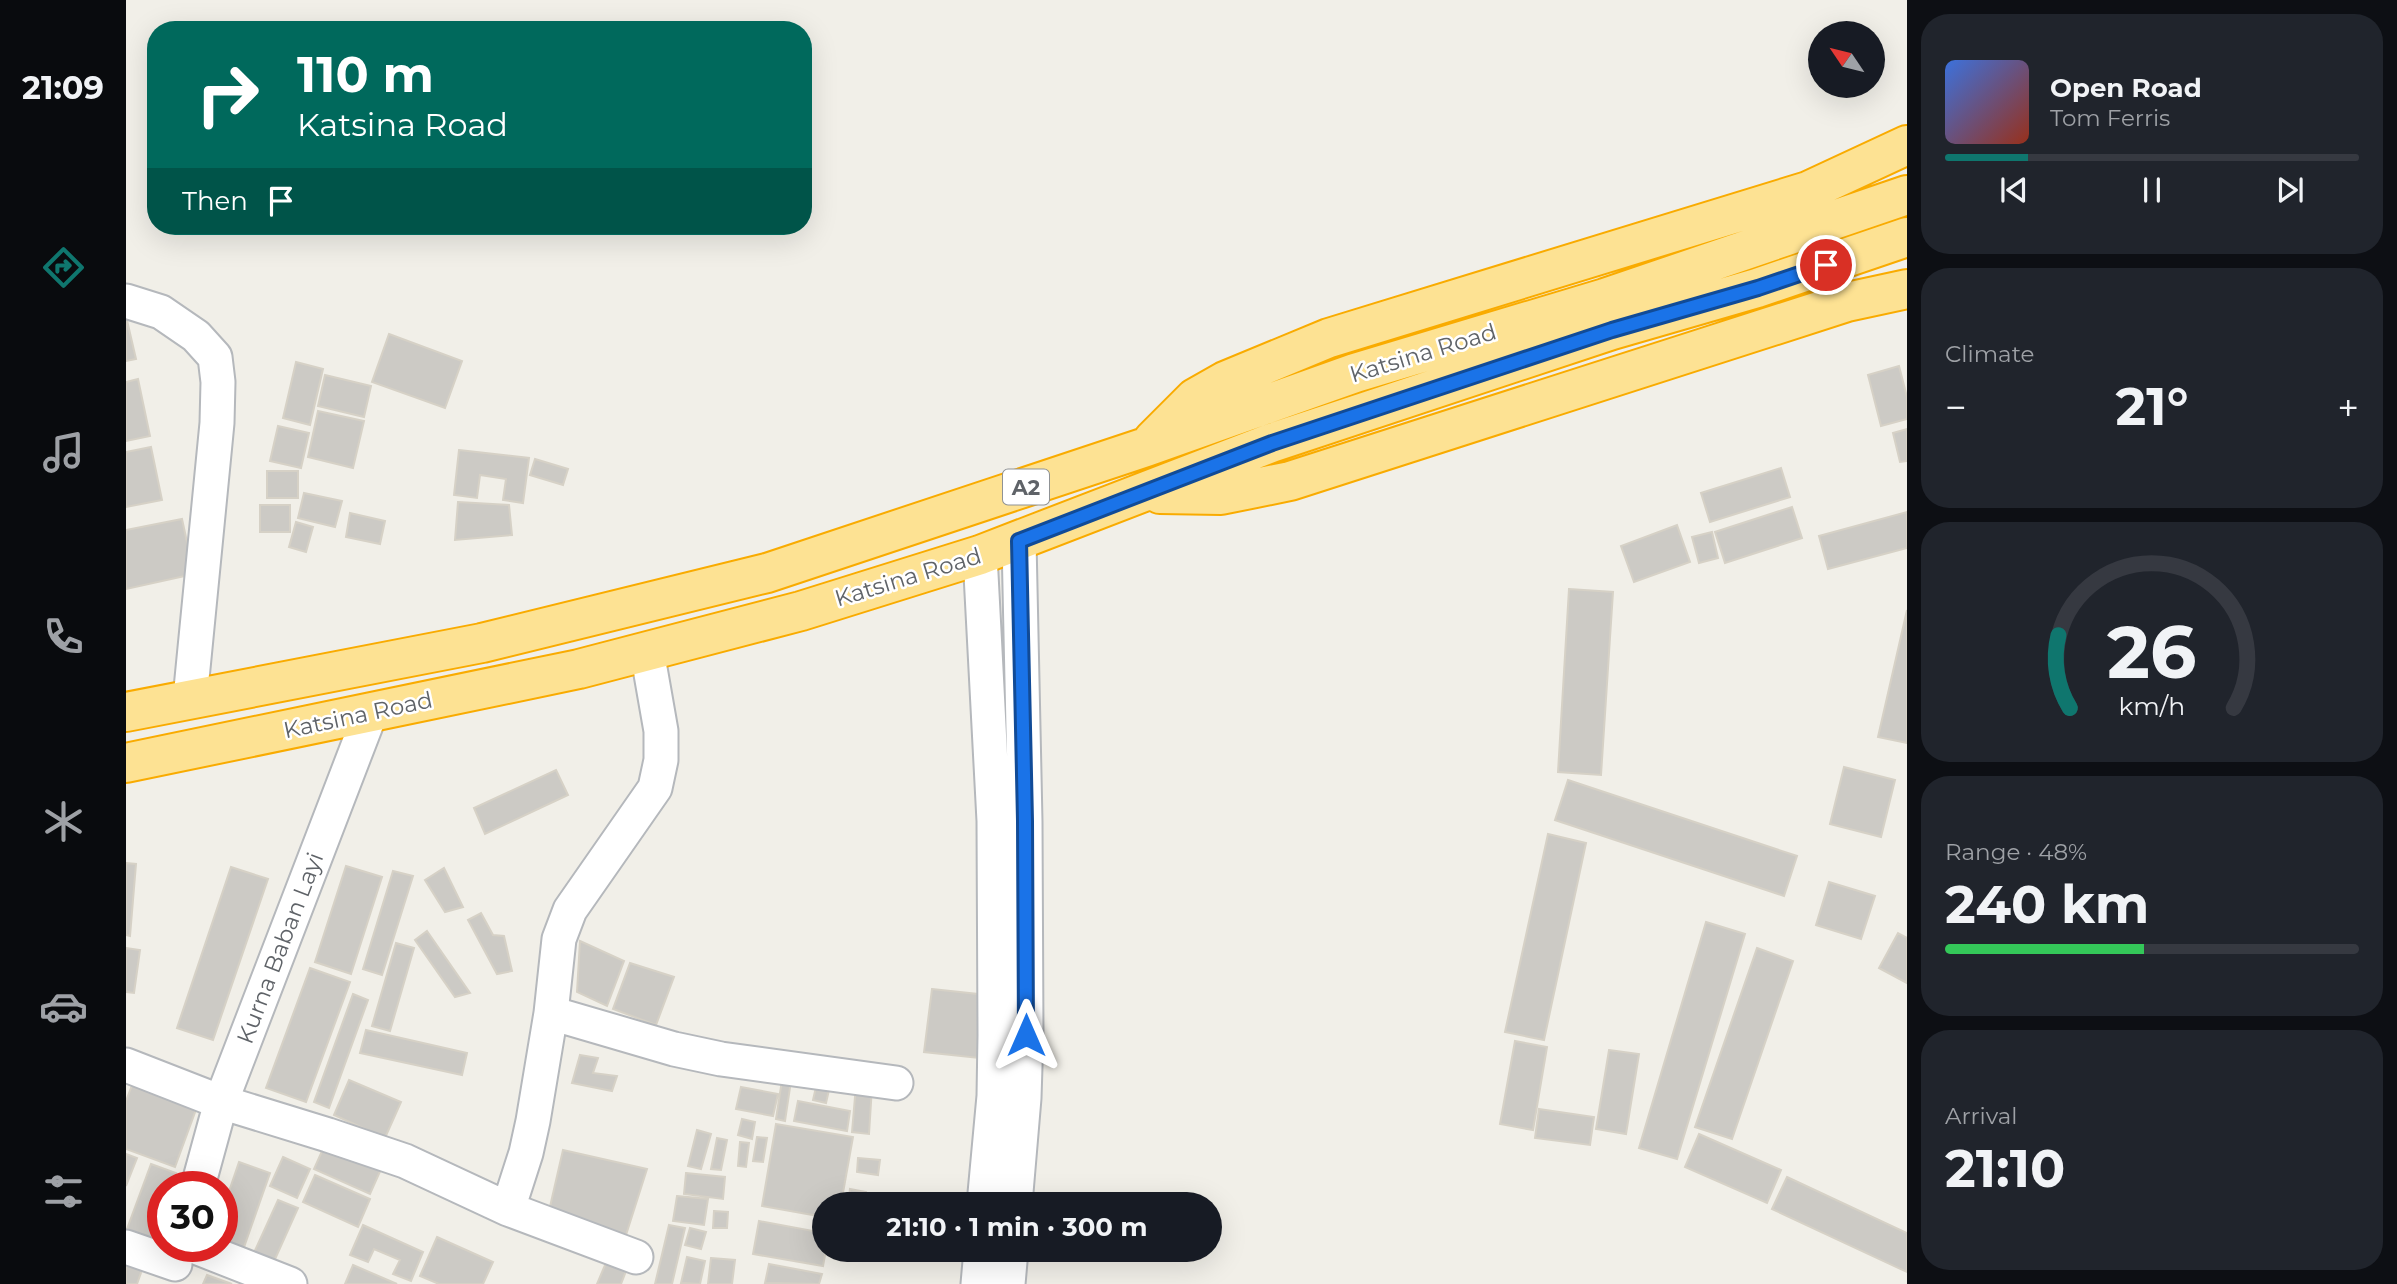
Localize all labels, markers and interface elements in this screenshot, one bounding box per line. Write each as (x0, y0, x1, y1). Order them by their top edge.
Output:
north arrow (1808, 21, 1885, 98)
map controls (1808, 21, 1885, 98)
text: 110 m (297, 45, 434, 104)
icon: right (182, 49, 273, 140)
text: 21:09 (22, 68, 104, 107)
text: Open Road (2050, 72, 2202, 104)
text: Tom Ferris (2050, 104, 2170, 132)
text: Katsina Road (297, 105, 508, 144)
icon: previous (1995, 171, 2033, 209)
icon: pause (2133, 171, 2171, 209)
icon: next (2271, 171, 2309, 209)
icon: arrive (262, 182, 300, 220)
text: Then (182, 185, 248, 217)
pin (1796, 235, 1856, 295)
icon: directions (39, 243, 88, 292)
icon: arrive (1807, 246, 1845, 284)
street label: Katsina Road (1346, 317, 1500, 389)
text: Climate (1945, 340, 2034, 368)
text: 21° (2116, 375, 2188, 438)
text: − (1945, 384, 1967, 431)
text: + (2337, 384, 2359, 431)
icon: music (39, 428, 88, 477)
road number: A2 (1003, 470, 1049, 504)
street label: Katsina Road (831, 541, 985, 613)
text: 26 (2107, 608, 2197, 696)
icon: phone (39, 612, 88, 661)
street label: Katsina Road (281, 686, 435, 744)
text: km/h (2119, 691, 2185, 721)
icon: climate (39, 797, 88, 846)
text: Range · 48% (1945, 838, 2087, 866)
street label: Kurna Baban Layi (231, 848, 329, 1048)
text: 240 km (1945, 873, 2149, 936)
icon: car (39, 982, 88, 1031)
position arrow (989, 998, 1063, 1072)
text: Arrival (1945, 1102, 2018, 1130)
text: 21:10 (1945, 1137, 2065, 1200)
icon: filters (39, 1167, 88, 1216)
speed limit sign: 30 (147, 1171, 238, 1262)
text: 21:10 · 1 min · 300 m (886, 1211, 1148, 1243)

